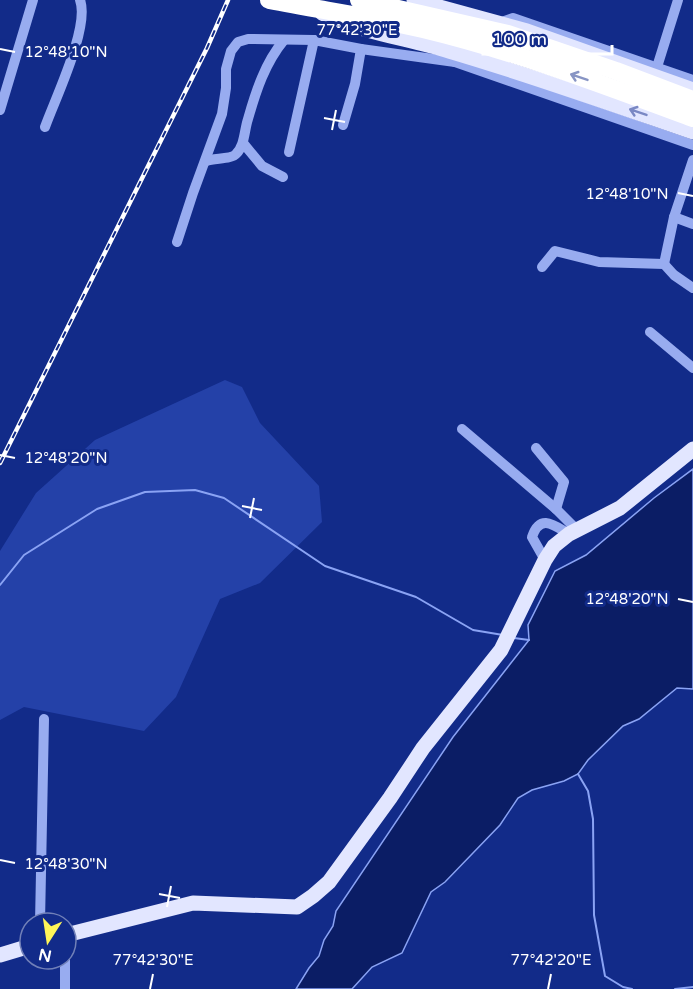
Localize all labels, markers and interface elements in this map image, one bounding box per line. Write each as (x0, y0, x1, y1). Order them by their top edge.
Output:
scale bar (483, 18, 612, 56)
text: 77°42'30"E (317, 21, 397, 39)
text: 100 m (492, 28, 547, 50)
text: 12°48'10"N (24, 43, 108, 61)
one-way arrow (570, 70, 589, 81)
one-way arrow (629, 106, 648, 117)
text: 12°48'10"N (585, 185, 669, 203)
text: 12°48'20"N (24, 449, 108, 467)
text: 12°48'20"N (585, 590, 669, 608)
text: 12°48'30"N (24, 855, 108, 873)
north arrow (18, 911, 78, 971)
text: N (37, 944, 53, 966)
text: 77°42'30"E (113, 951, 193, 969)
text: 77°42'20"E (511, 951, 591, 969)

